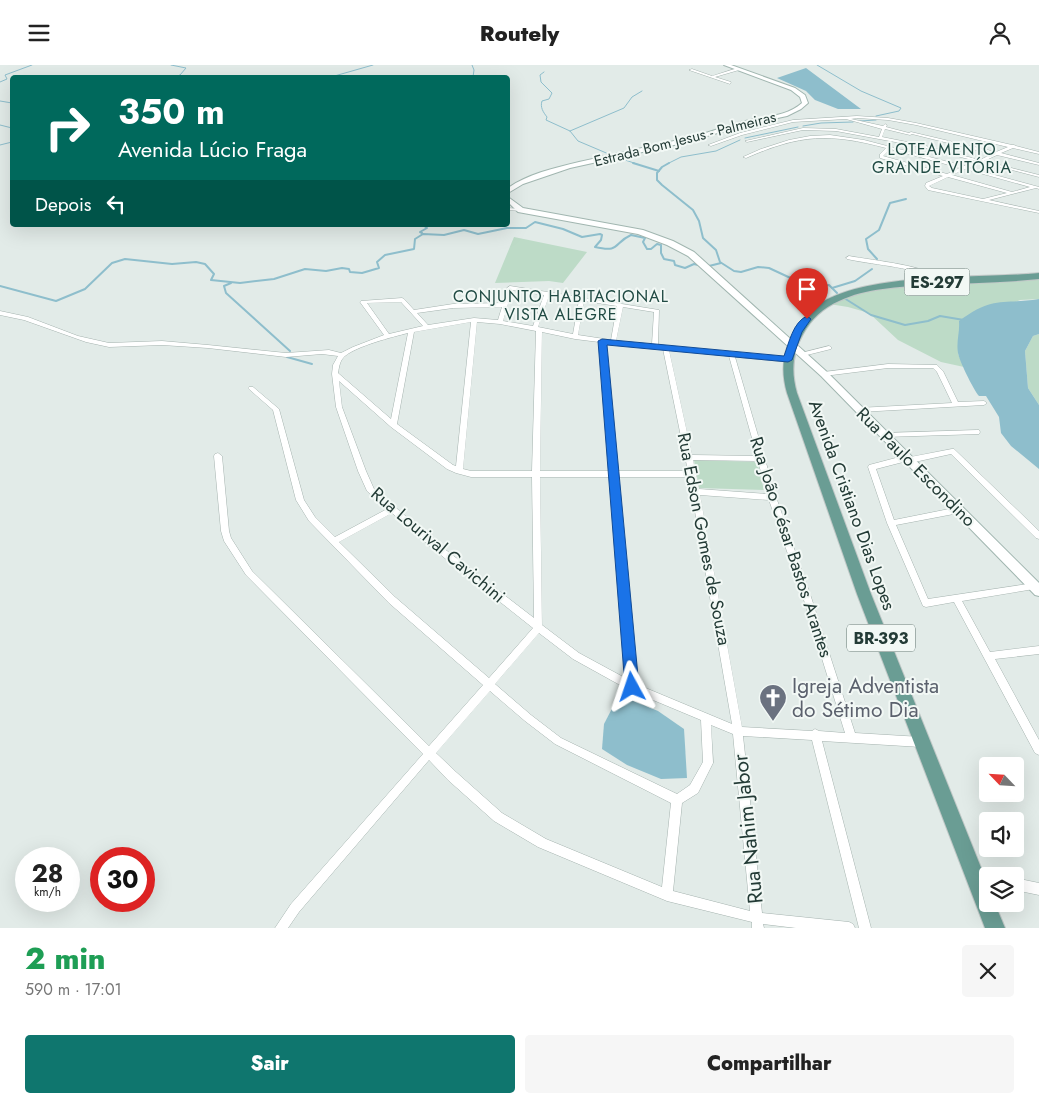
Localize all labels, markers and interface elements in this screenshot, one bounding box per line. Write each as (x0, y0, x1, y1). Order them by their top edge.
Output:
text: Routely (480, 17, 559, 49)
icon: menu (25, 19, 53, 47)
icon: person (986, 19, 1014, 47)
text: 350 m (118, 87, 225, 137)
icon: right (35, 95, 100, 160)
street label: Estrada Bom Jesus - Palmeiras (592, 106, 778, 172)
text: Avenida Lúcio Fraga (118, 133, 307, 165)
district label: LOTEAMENTO GRANDE VITÓRIA (872, 138, 1012, 179)
icon: left (102, 190, 130, 218)
text: Depois (35, 191, 92, 218)
pin (786, 268, 828, 319)
road number: ES-297 (904, 268, 970, 295)
icon: arrive (793, 275, 821, 303)
district label: CONJUNTO HABITACIONAL VISTA ALEGRE (453, 285, 669, 326)
street label: Avenida Cristiano Dias Lopes (802, 396, 902, 614)
street label: Rua Paulo Escondino (850, 401, 982, 533)
street label: Rua Edson Gomes de Souza (671, 430, 737, 648)
street label: Rua João César Bastos Arantes (743, 433, 839, 661)
street label: Rua Lourival Cavichini (365, 481, 511, 609)
road number: BR-393 (847, 625, 915, 651)
position arrow (605, 660, 657, 712)
place label: Igreja Adventista do Sétimo Dia (792, 671, 939, 725)
church icon: Igreja Adventista do Sétimo Dia (758, 683, 788, 722)
street label: Rua Nahim Jabor (725, 752, 771, 905)
north arrow (979, 757, 1024, 803)
map controls (979, 757, 1024, 912)
button: sound (979, 812, 1024, 857)
speed limit sign: 30 (90, 847, 155, 912)
text: 28 (31, 855, 64, 891)
button: layers (979, 867, 1024, 912)
text: km/h (34, 883, 61, 901)
text: 2 min (25, 937, 106, 980)
button: close (962, 945, 1014, 997)
text: 590 m · 17:01 (25, 978, 122, 1001)
button: Sair (25, 1035, 515, 1093)
button: Compartilhar (525, 1035, 1014, 1093)

